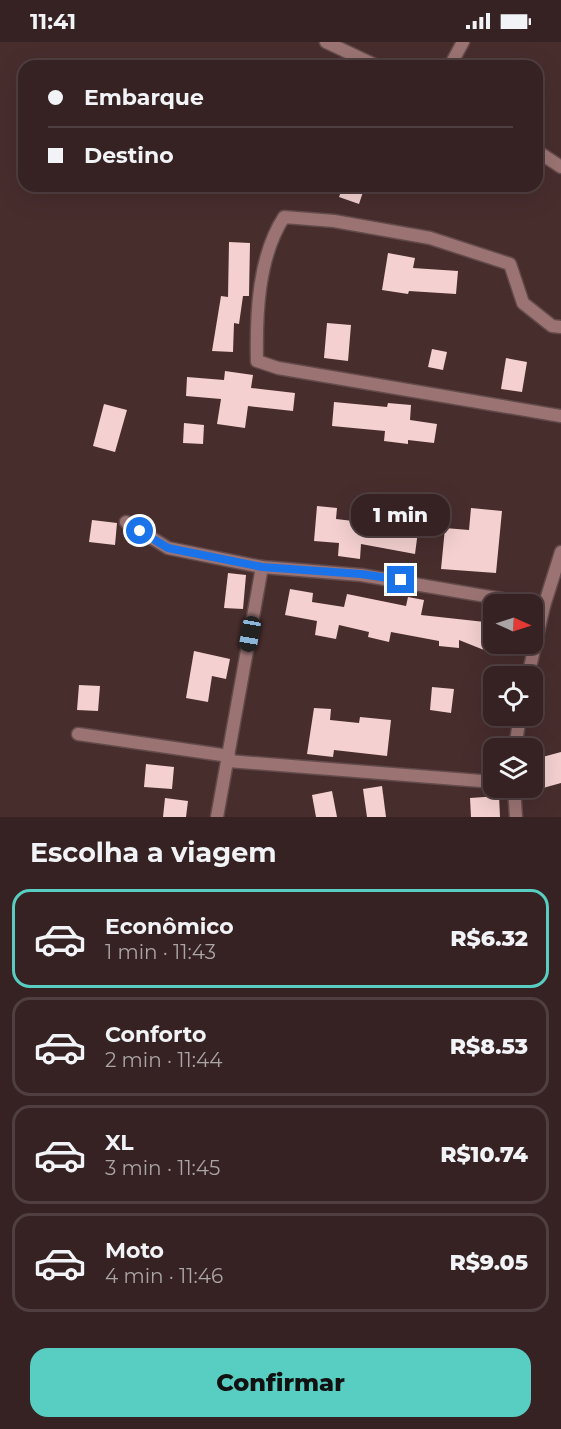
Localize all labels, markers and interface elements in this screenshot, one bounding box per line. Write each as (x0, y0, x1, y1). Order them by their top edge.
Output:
text: 11:41 (30, 8, 76, 35)
text: Embarque (84, 84, 204, 111)
text: Destino (84, 142, 174, 169)
callout: 1 min (352, 493, 450, 535)
text: 1 min (373, 503, 428, 527)
route start (126, 517, 153, 544)
route end (387, 566, 414, 593)
north arrow (483, 594, 543, 654)
map controls (483, 594, 543, 798)
car (238, 615, 262, 653)
button: locate (483, 666, 543, 726)
button: layers (483, 738, 543, 798)
text: Escolha a viagem (30, 836, 277, 869)
icon: car (33, 912, 87, 966)
text: Econômico (105, 913, 234, 940)
text: R$6.32 (450, 925, 528, 952)
text: 1 min · 11:43 (105, 940, 216, 964)
icon: car (33, 1020, 87, 1074)
text: Conforto (105, 1021, 206, 1048)
text: R$8.53 (450, 1033, 528, 1060)
text: 2 min · 11:44 (105, 1048, 222, 1072)
icon: car (33, 1128, 87, 1182)
text: XL (105, 1129, 134, 1156)
text: R$10.74 (440, 1141, 528, 1168)
text: 3 min · 11:45 (105, 1156, 220, 1180)
icon: car (33, 1236, 87, 1290)
text: Moto (105, 1237, 164, 1264)
text: R$9.05 (449, 1249, 528, 1276)
text: 4 min · 11:46 (105, 1264, 223, 1288)
button: Confirmar (30, 1348, 531, 1417)

